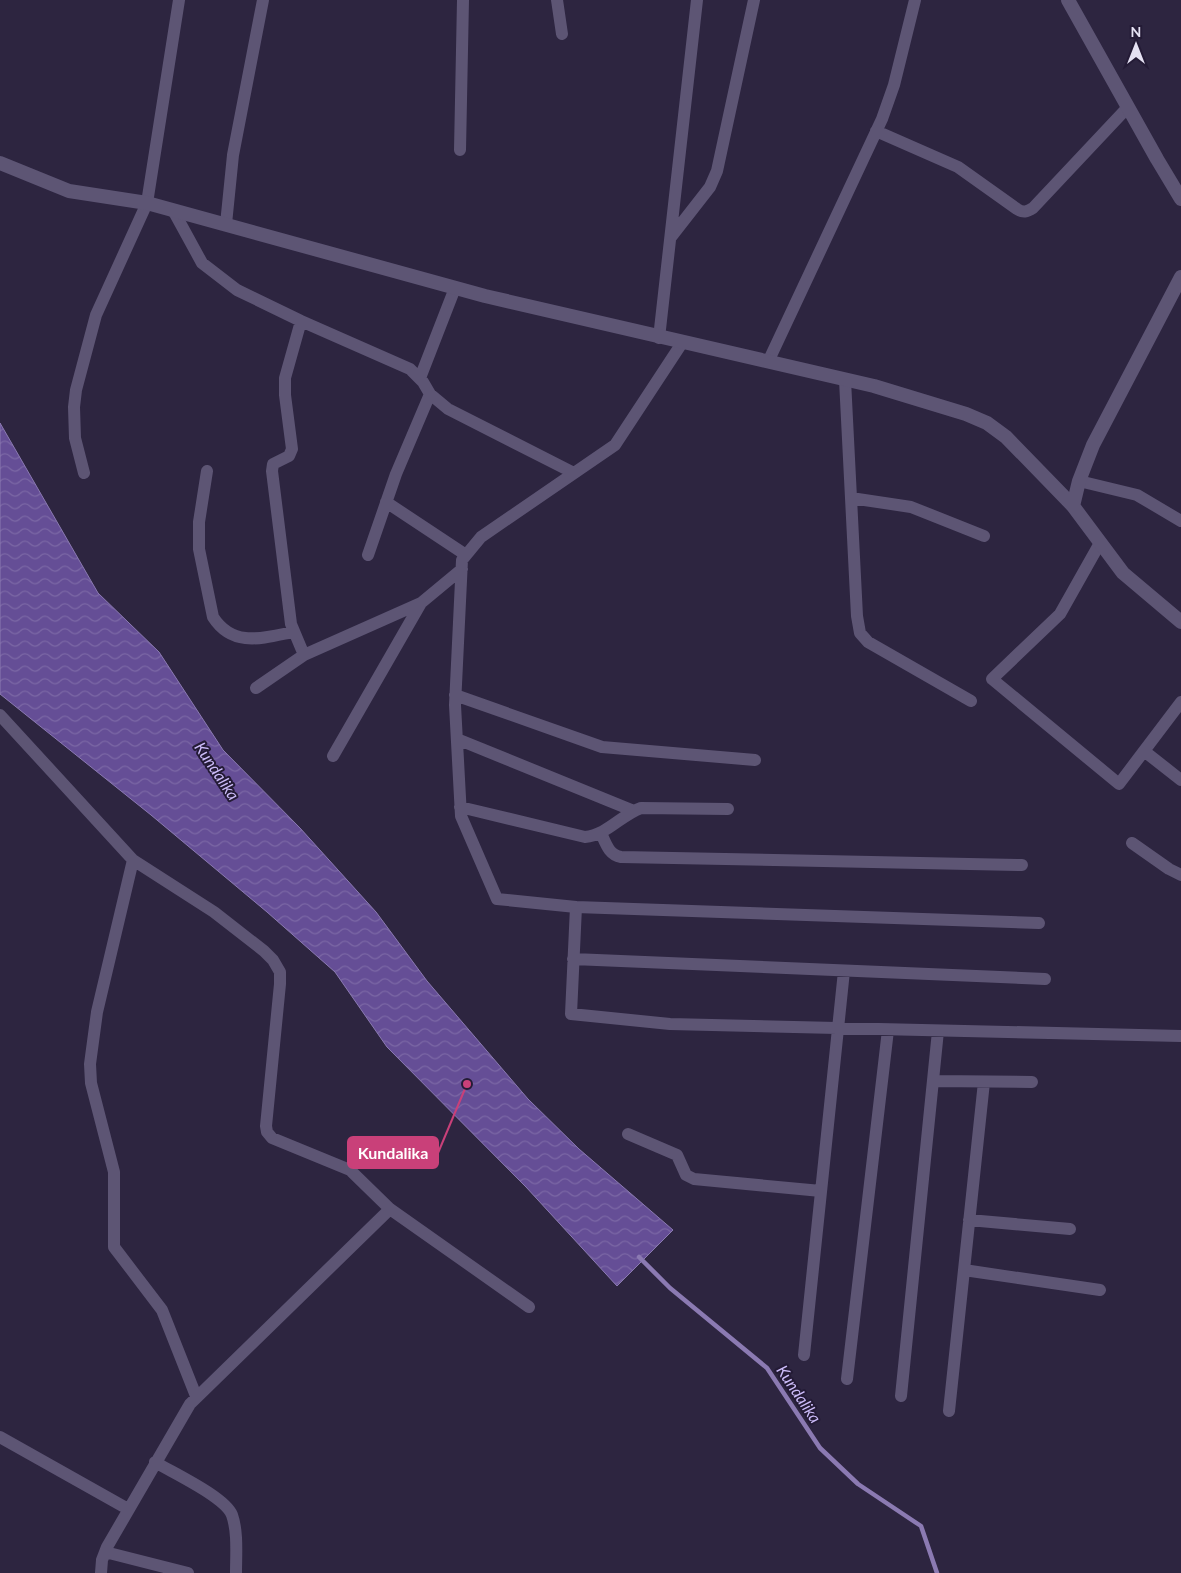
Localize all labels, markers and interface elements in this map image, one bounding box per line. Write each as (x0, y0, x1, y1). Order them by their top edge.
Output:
north arrow (1111, 20, 1161, 70)
text: N (1131, 23, 1141, 40)
water label: Kundalika (191, 738, 244, 803)
callout: Kundalika (348, 1137, 438, 1168)
text: Kundalika (358, 1143, 428, 1162)
water label: Kundalika (773, 1361, 826, 1426)

